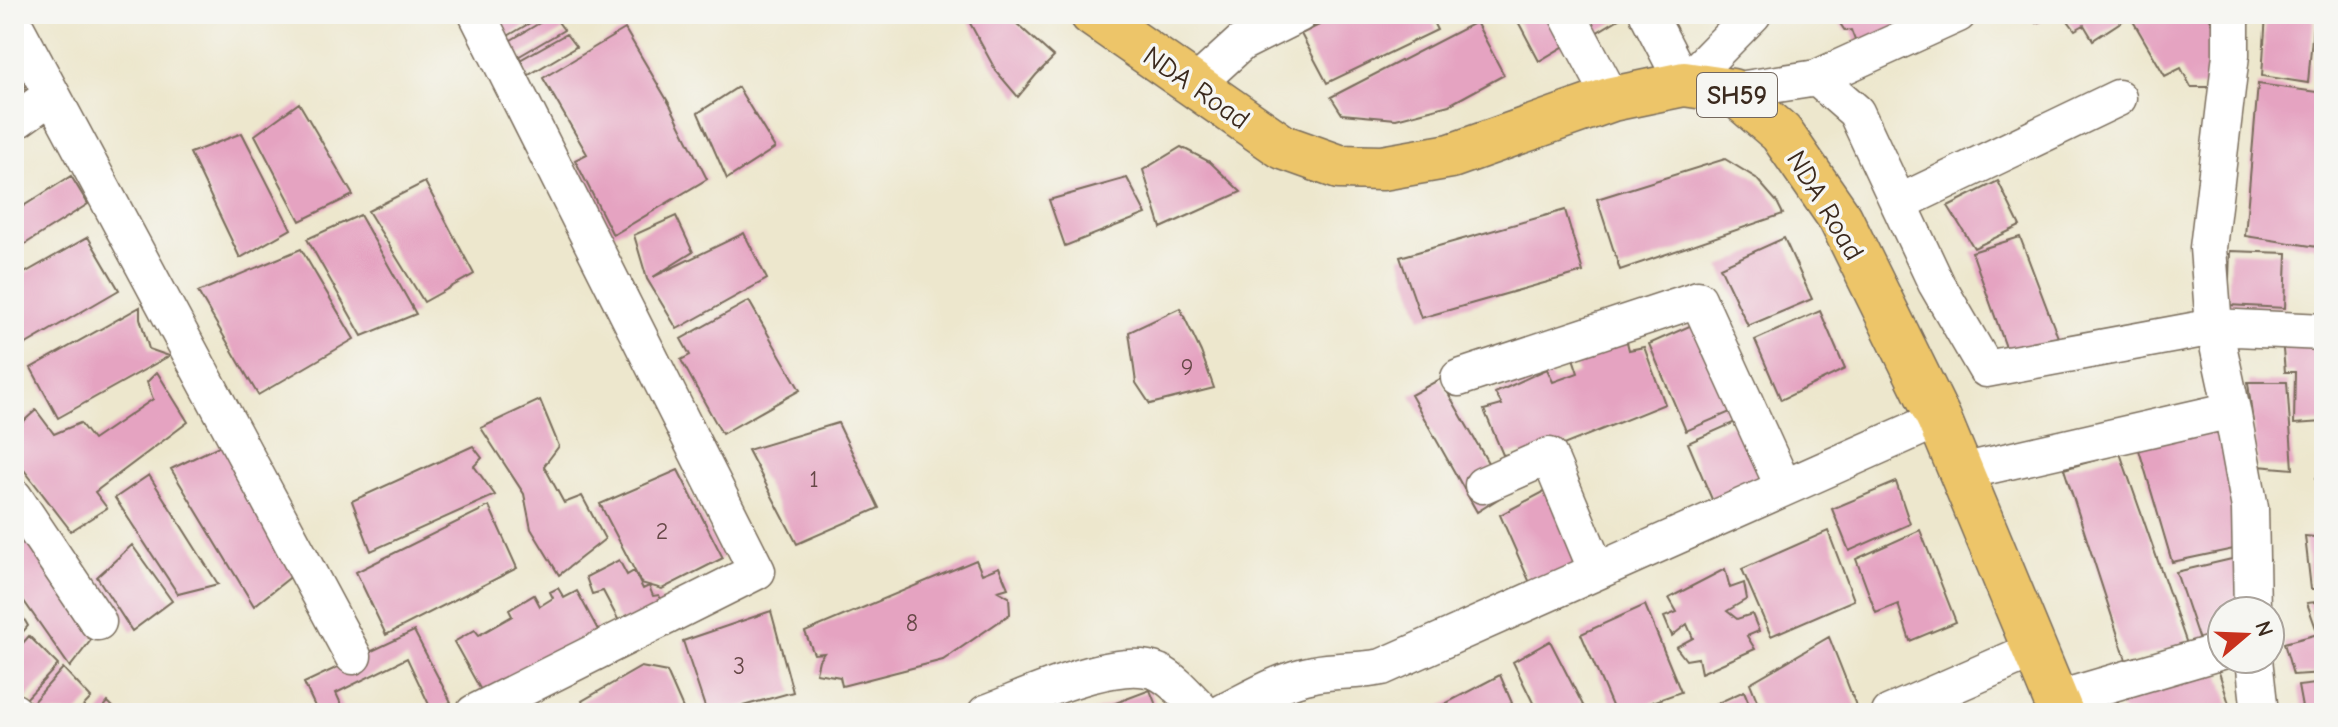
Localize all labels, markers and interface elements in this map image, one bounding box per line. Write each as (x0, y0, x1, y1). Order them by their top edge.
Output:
street label: NDA Road (1137, 40, 1256, 136)
road number: SH59 (1697, 73, 1777, 117)
street label: NDA Road (1780, 145, 1870, 266)
house number: 9 (1181, 353, 1193, 381)
house number: 1 (809, 465, 819, 493)
house number: 2 (656, 517, 668, 545)
north arrow (2206, 595, 2286, 675)
house number: 8 (906, 609, 918, 637)
text: N (2249, 618, 2279, 640)
house number: 3 (733, 652, 745, 680)

